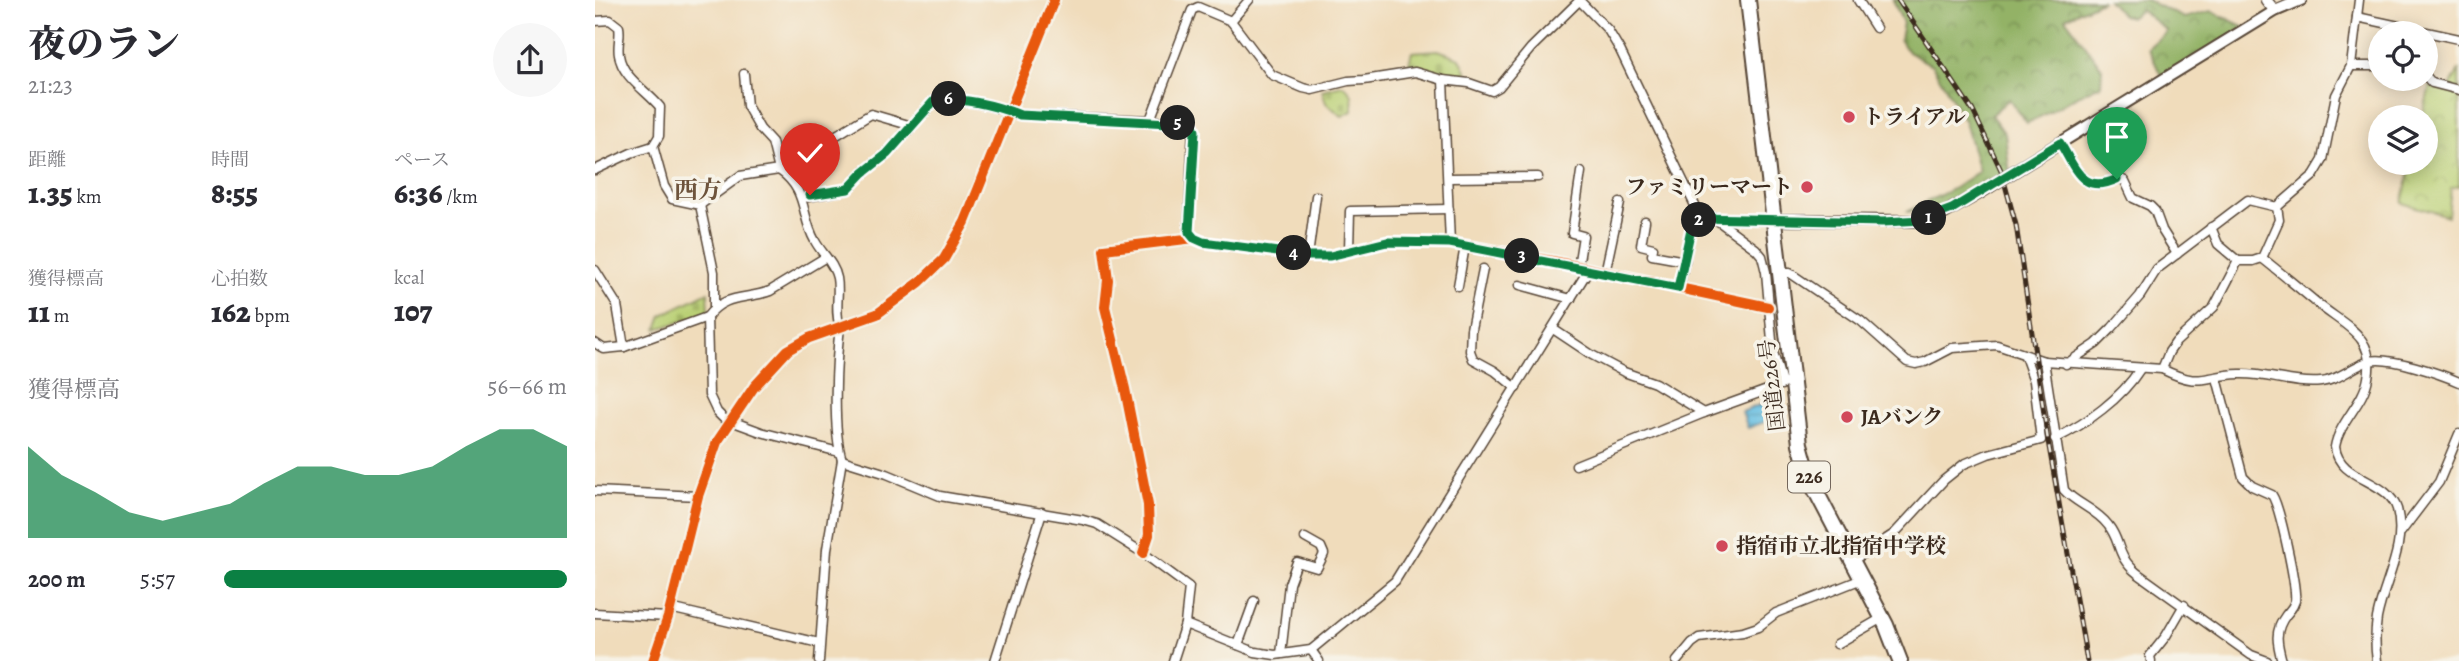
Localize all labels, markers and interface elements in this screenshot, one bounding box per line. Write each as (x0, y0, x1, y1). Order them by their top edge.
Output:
text: 夜のラン (28, 18, 180, 70)
map controls (2368, 21, 2438, 175)
button: locate (2368, 21, 2438, 91)
button: share (493, 23, 567, 97)
text: 21:23 (28, 70, 73, 101)
pin: 6 (931, 82, 967, 116)
text: 6 (944, 85, 953, 111)
place label: トライアル (1863, 103, 1966, 131)
button: layers (2368, 105, 2438, 175)
pin: 5 (1161, 106, 1195, 140)
pin (2087, 107, 2147, 179)
text: 5 (1173, 109, 1182, 135)
marker: トライアル (1841, 109, 1857, 125)
icon: arrive (2098, 118, 2136, 156)
pin (780, 123, 840, 195)
icon: check (791, 134, 829, 172)
text: 距離 (28, 147, 66, 173)
text: 時間 (211, 147, 249, 173)
text: ペース (394, 147, 450, 173)
text: 1.35 (28, 173, 73, 213)
text: 8:55 (211, 173, 258, 213)
text: 6:36 (394, 173, 442, 213)
place label: ファミリーマート (1625, 173, 1793, 201)
district label: 西方 (674, 174, 722, 206)
marker: ファミリーマート (1799, 179, 1815, 195)
text: km (73, 184, 102, 210)
text: /km (442, 184, 478, 210)
pin: 1 (1911, 200, 1947, 235)
pin: 2 (1681, 202, 1717, 238)
text: 1 (1925, 204, 1932, 230)
text: 2 (1694, 206, 1703, 232)
pin: 4 (1277, 236, 1311, 270)
pin: 3 (1504, 238, 1539, 274)
text: 4 (1289, 239, 1298, 265)
text: 3 (1517, 242, 1526, 268)
text: kcal (394, 265, 424, 291)
text: 獲得標高 (28, 266, 104, 292)
text: 心拍数 (211, 266, 268, 292)
text: 107 (394, 291, 433, 331)
text: 11 (28, 292, 50, 332)
text: 162 (211, 292, 251, 332)
text: m (50, 303, 70, 329)
text: bpm (251, 303, 290, 329)
street label: 国道226号 (1752, 337, 1792, 433)
text: 56–66 m (488, 371, 567, 402)
text: 獲得標高 (28, 374, 120, 405)
place label: JAバンク (1861, 403, 1943, 431)
marker: JAバンク (1839, 409, 1855, 425)
road number: 226 (1788, 462, 1830, 492)
place label: 指宿市立北指宿中学校 (1736, 532, 1946, 560)
marker: 指宿市立北指宿中学校 (1714, 538, 1730, 554)
text: 200 m (28, 564, 86, 595)
text: 5:57 (140, 564, 175, 595)

